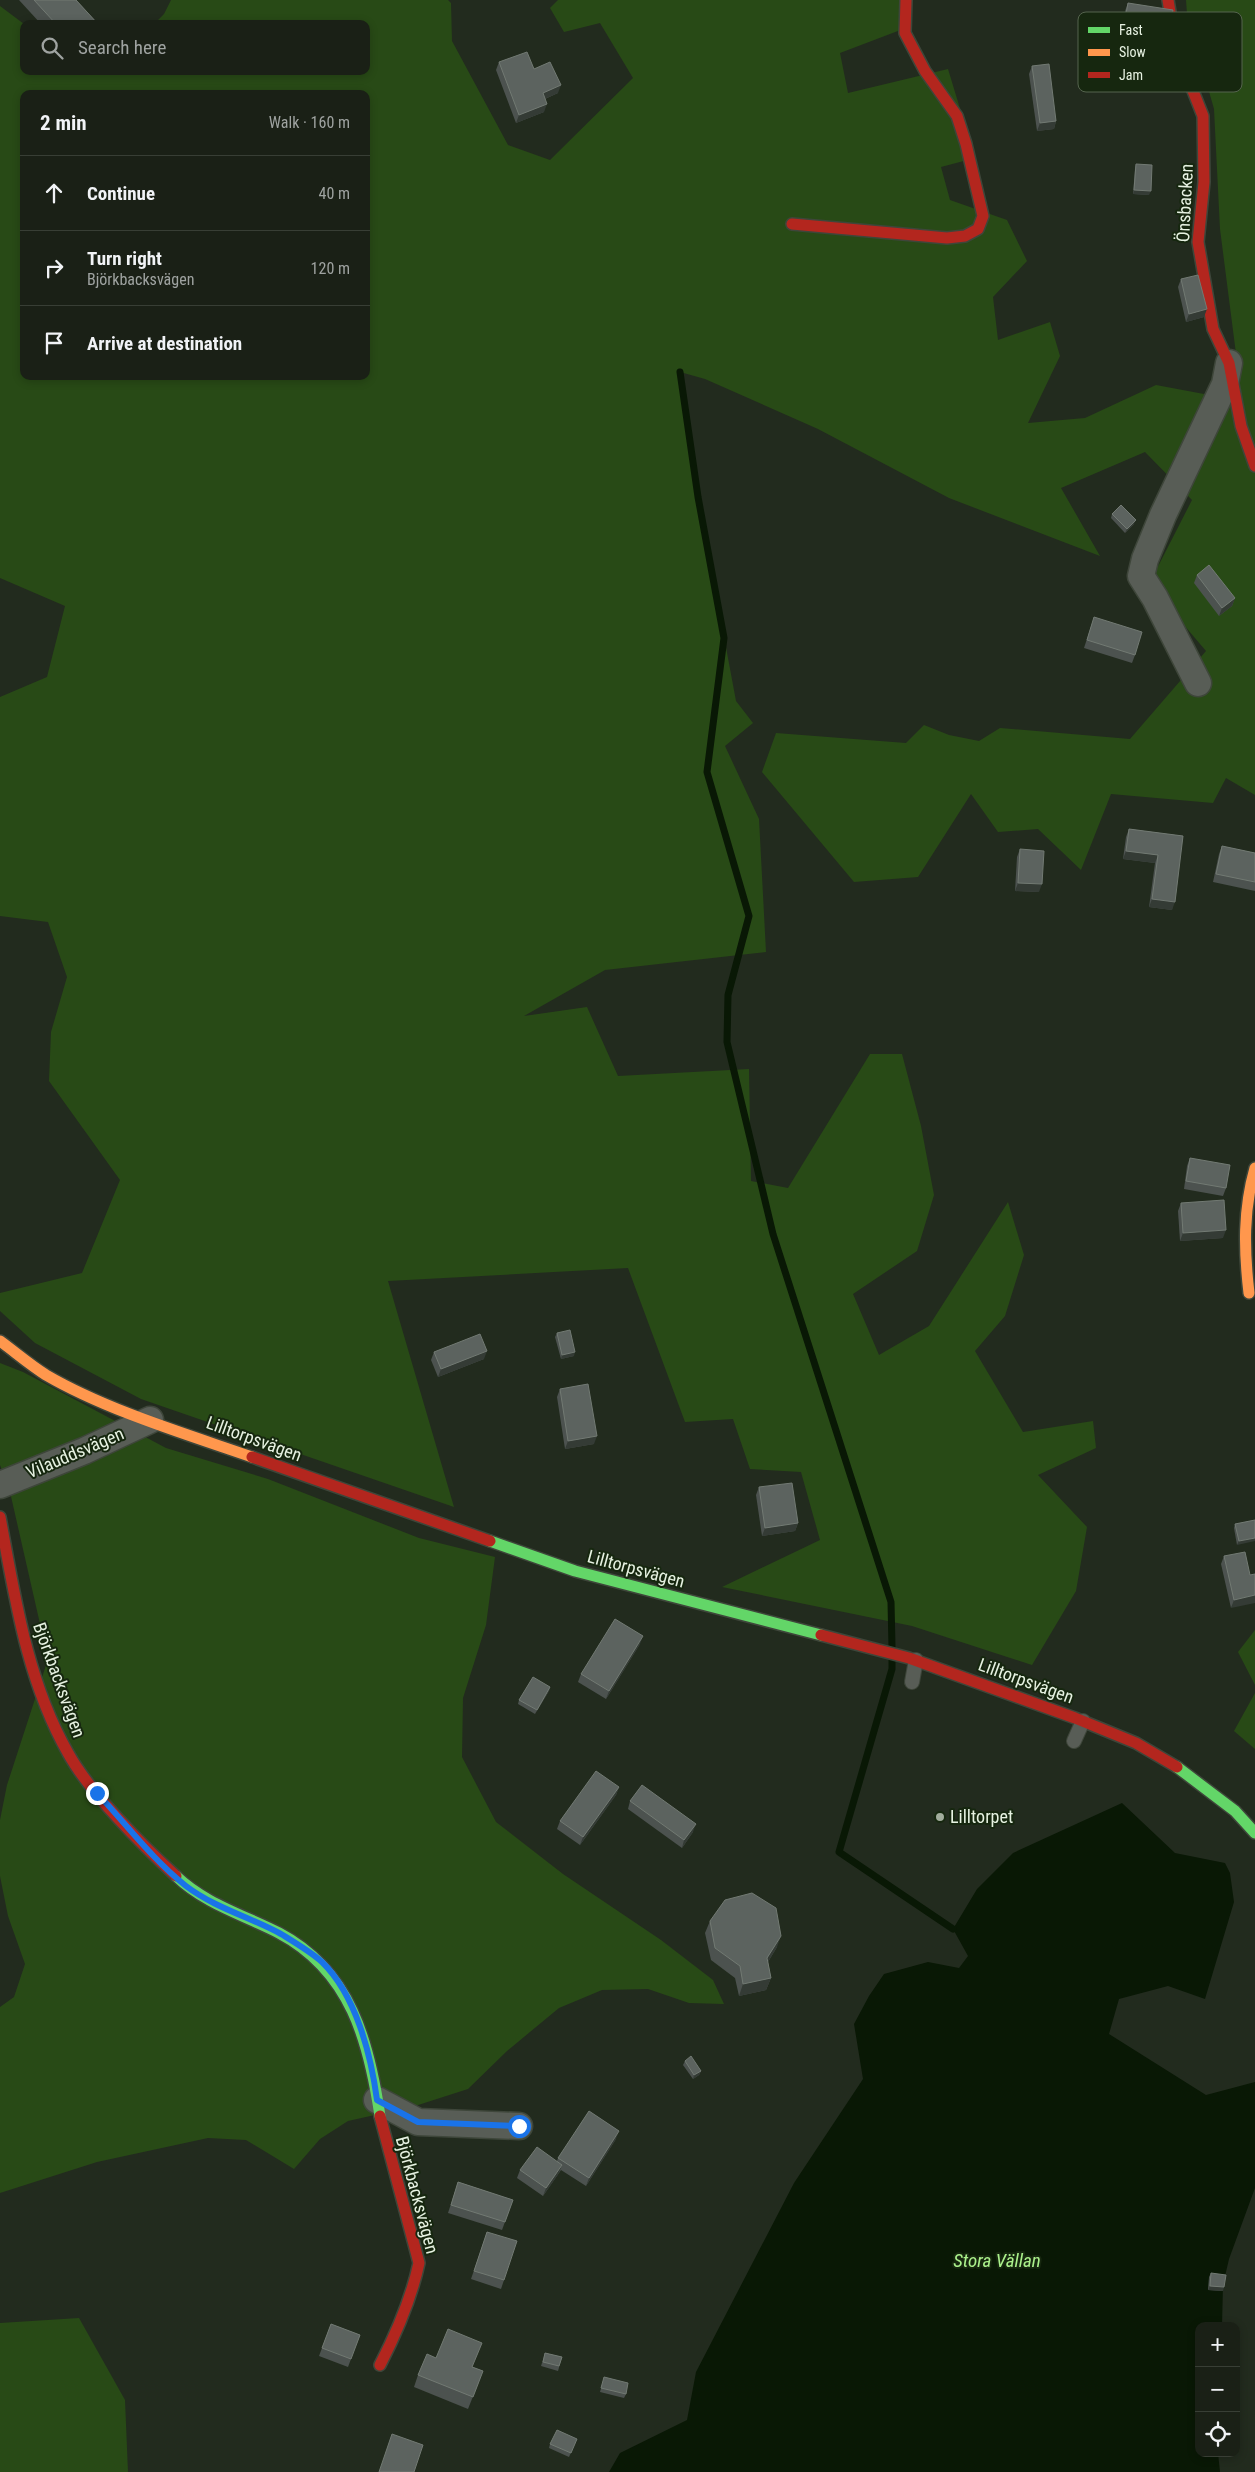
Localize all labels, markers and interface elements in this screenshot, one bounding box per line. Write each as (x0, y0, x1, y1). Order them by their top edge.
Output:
legend (1078, 12, 1242, 92)
search box (20, 20, 370, 75)
text: Fast (1119, 22, 1143, 38)
icon: search (38, 34, 66, 62)
text: Search here (78, 36, 166, 59)
text: Slow (1119, 44, 1146, 60)
text: Jam (1119, 67, 1143, 83)
text: 2 min (40, 111, 87, 135)
text: Walk · 160 m (269, 113, 350, 132)
street label: Önsbacken (1172, 163, 1197, 243)
icon: ahead (40, 179, 68, 207)
text: Continue (87, 182, 155, 205)
text: 40 m (318, 184, 350, 203)
text: Turn right (87, 247, 162, 270)
icon: right (40, 254, 68, 282)
text: 120 m (311, 259, 350, 278)
text: Björkbacksvägen (87, 270, 194, 289)
icon: arrive (40, 329, 68, 357)
text: Arrive at destination (87, 332, 242, 355)
street label: Lilltorpsvägen (204, 1412, 305, 1465)
street label: Vilauddsvägen (23, 1423, 127, 1483)
street label: Lilltorpsvägen (585, 1545, 687, 1592)
street label: Björkbacksvägen (29, 1619, 90, 1740)
street label: Lilltorpsvägen (976, 1654, 1077, 1707)
route end (86, 1782, 109, 1805)
place label: Lilltorpet (950, 1806, 1013, 1827)
marker: Lilltorpet (934, 1811, 946, 1823)
route start (508, 2115, 531, 2138)
street label: Björkbacksvägen (392, 2134, 443, 2256)
water label: Stora Vällan (953, 2249, 1041, 2272)
map controls (1195, 2322, 1240, 2457)
button: + (1195, 2322, 1240, 2367)
button: − (1195, 2367, 1240, 2412)
button: locate (1195, 2412, 1240, 2457)

